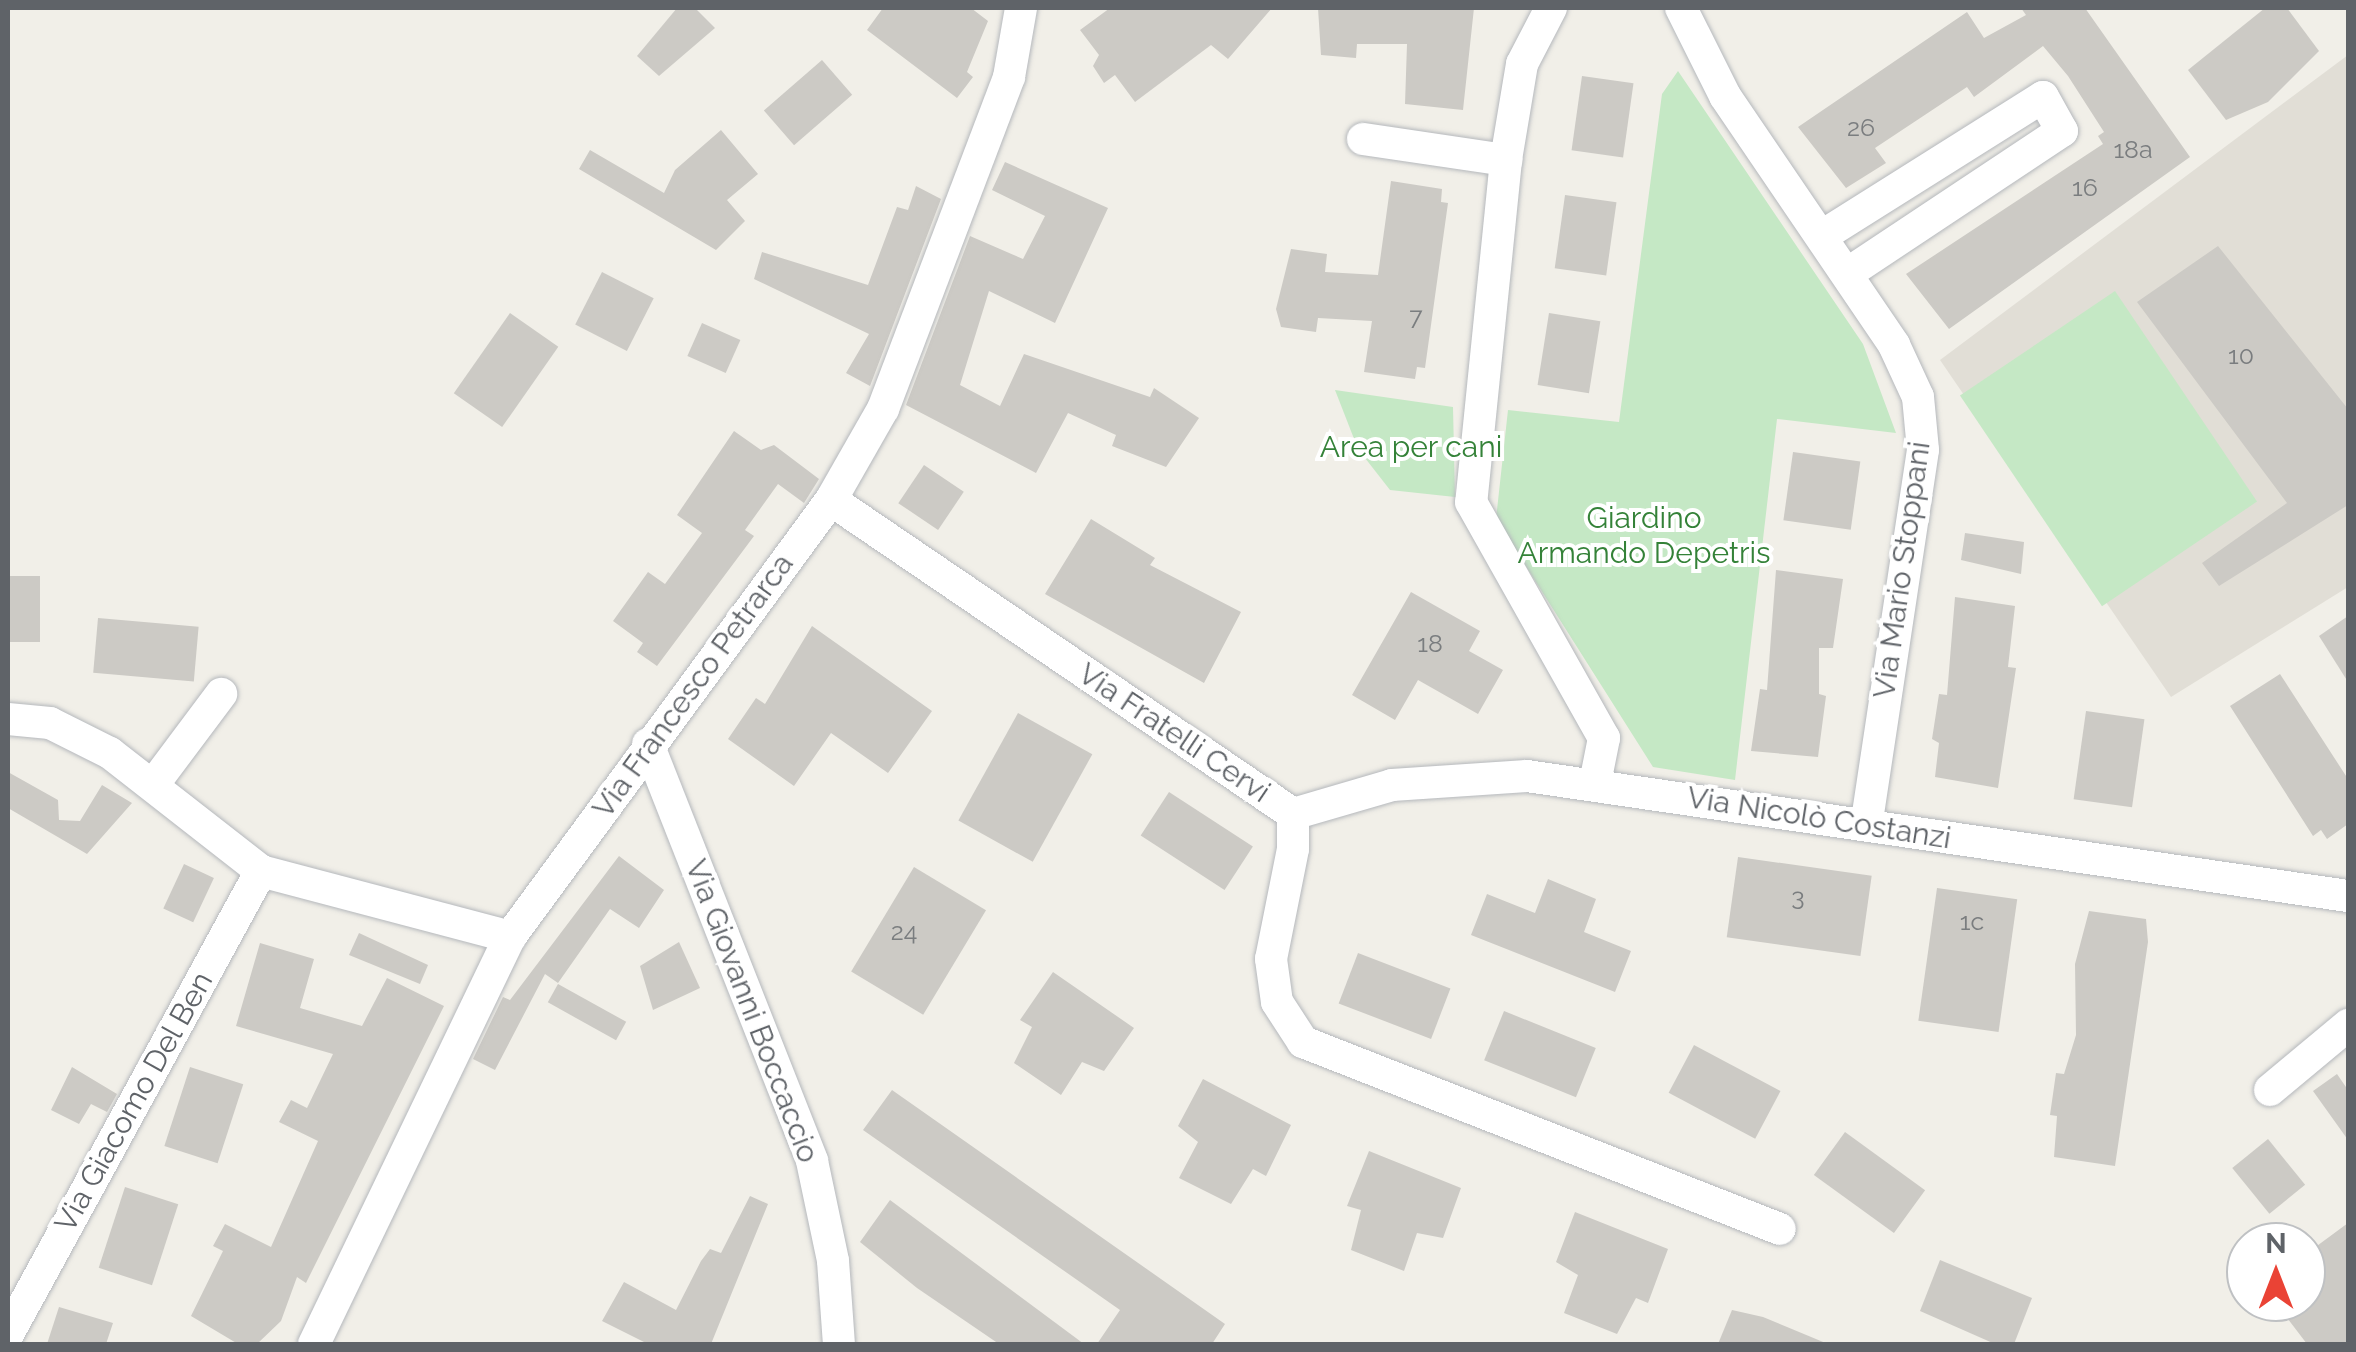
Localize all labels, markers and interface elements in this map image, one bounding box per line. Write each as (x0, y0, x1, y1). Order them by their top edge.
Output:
house number: 26 (1847, 112, 1875, 142)
house number: 18a (2113, 134, 2153, 164)
house number: 16 (2072, 172, 2098, 202)
house number: 7 (1409, 301, 1423, 331)
house number: 10 (2228, 340, 2254, 370)
park label: Area per cani (1319, 429, 1503, 465)
street label: Via Mario Stoppani (1866, 439, 1938, 701)
park label: Giardino Armando Depetris (1517, 500, 1771, 570)
street label: Via Francesco Petrarca (585, 547, 801, 825)
house number: 18 (1417, 628, 1443, 658)
street label: Via Fratelli Cervi (1071, 656, 1277, 810)
street label: Via Nicolò Costanzi (1685, 779, 1953, 857)
street label: Via Giovanni Boccaccio (678, 854, 826, 1168)
house number: 3 (1791, 881, 1805, 911)
house number: 1c (1960, 906, 1984, 936)
house number: 24 (891, 916, 917, 946)
street label: Via Giacomo Del Ben (47, 965, 221, 1239)
north arrow (2226, 1222, 2326, 1322)
text: N (2265, 1227, 2287, 1260)

